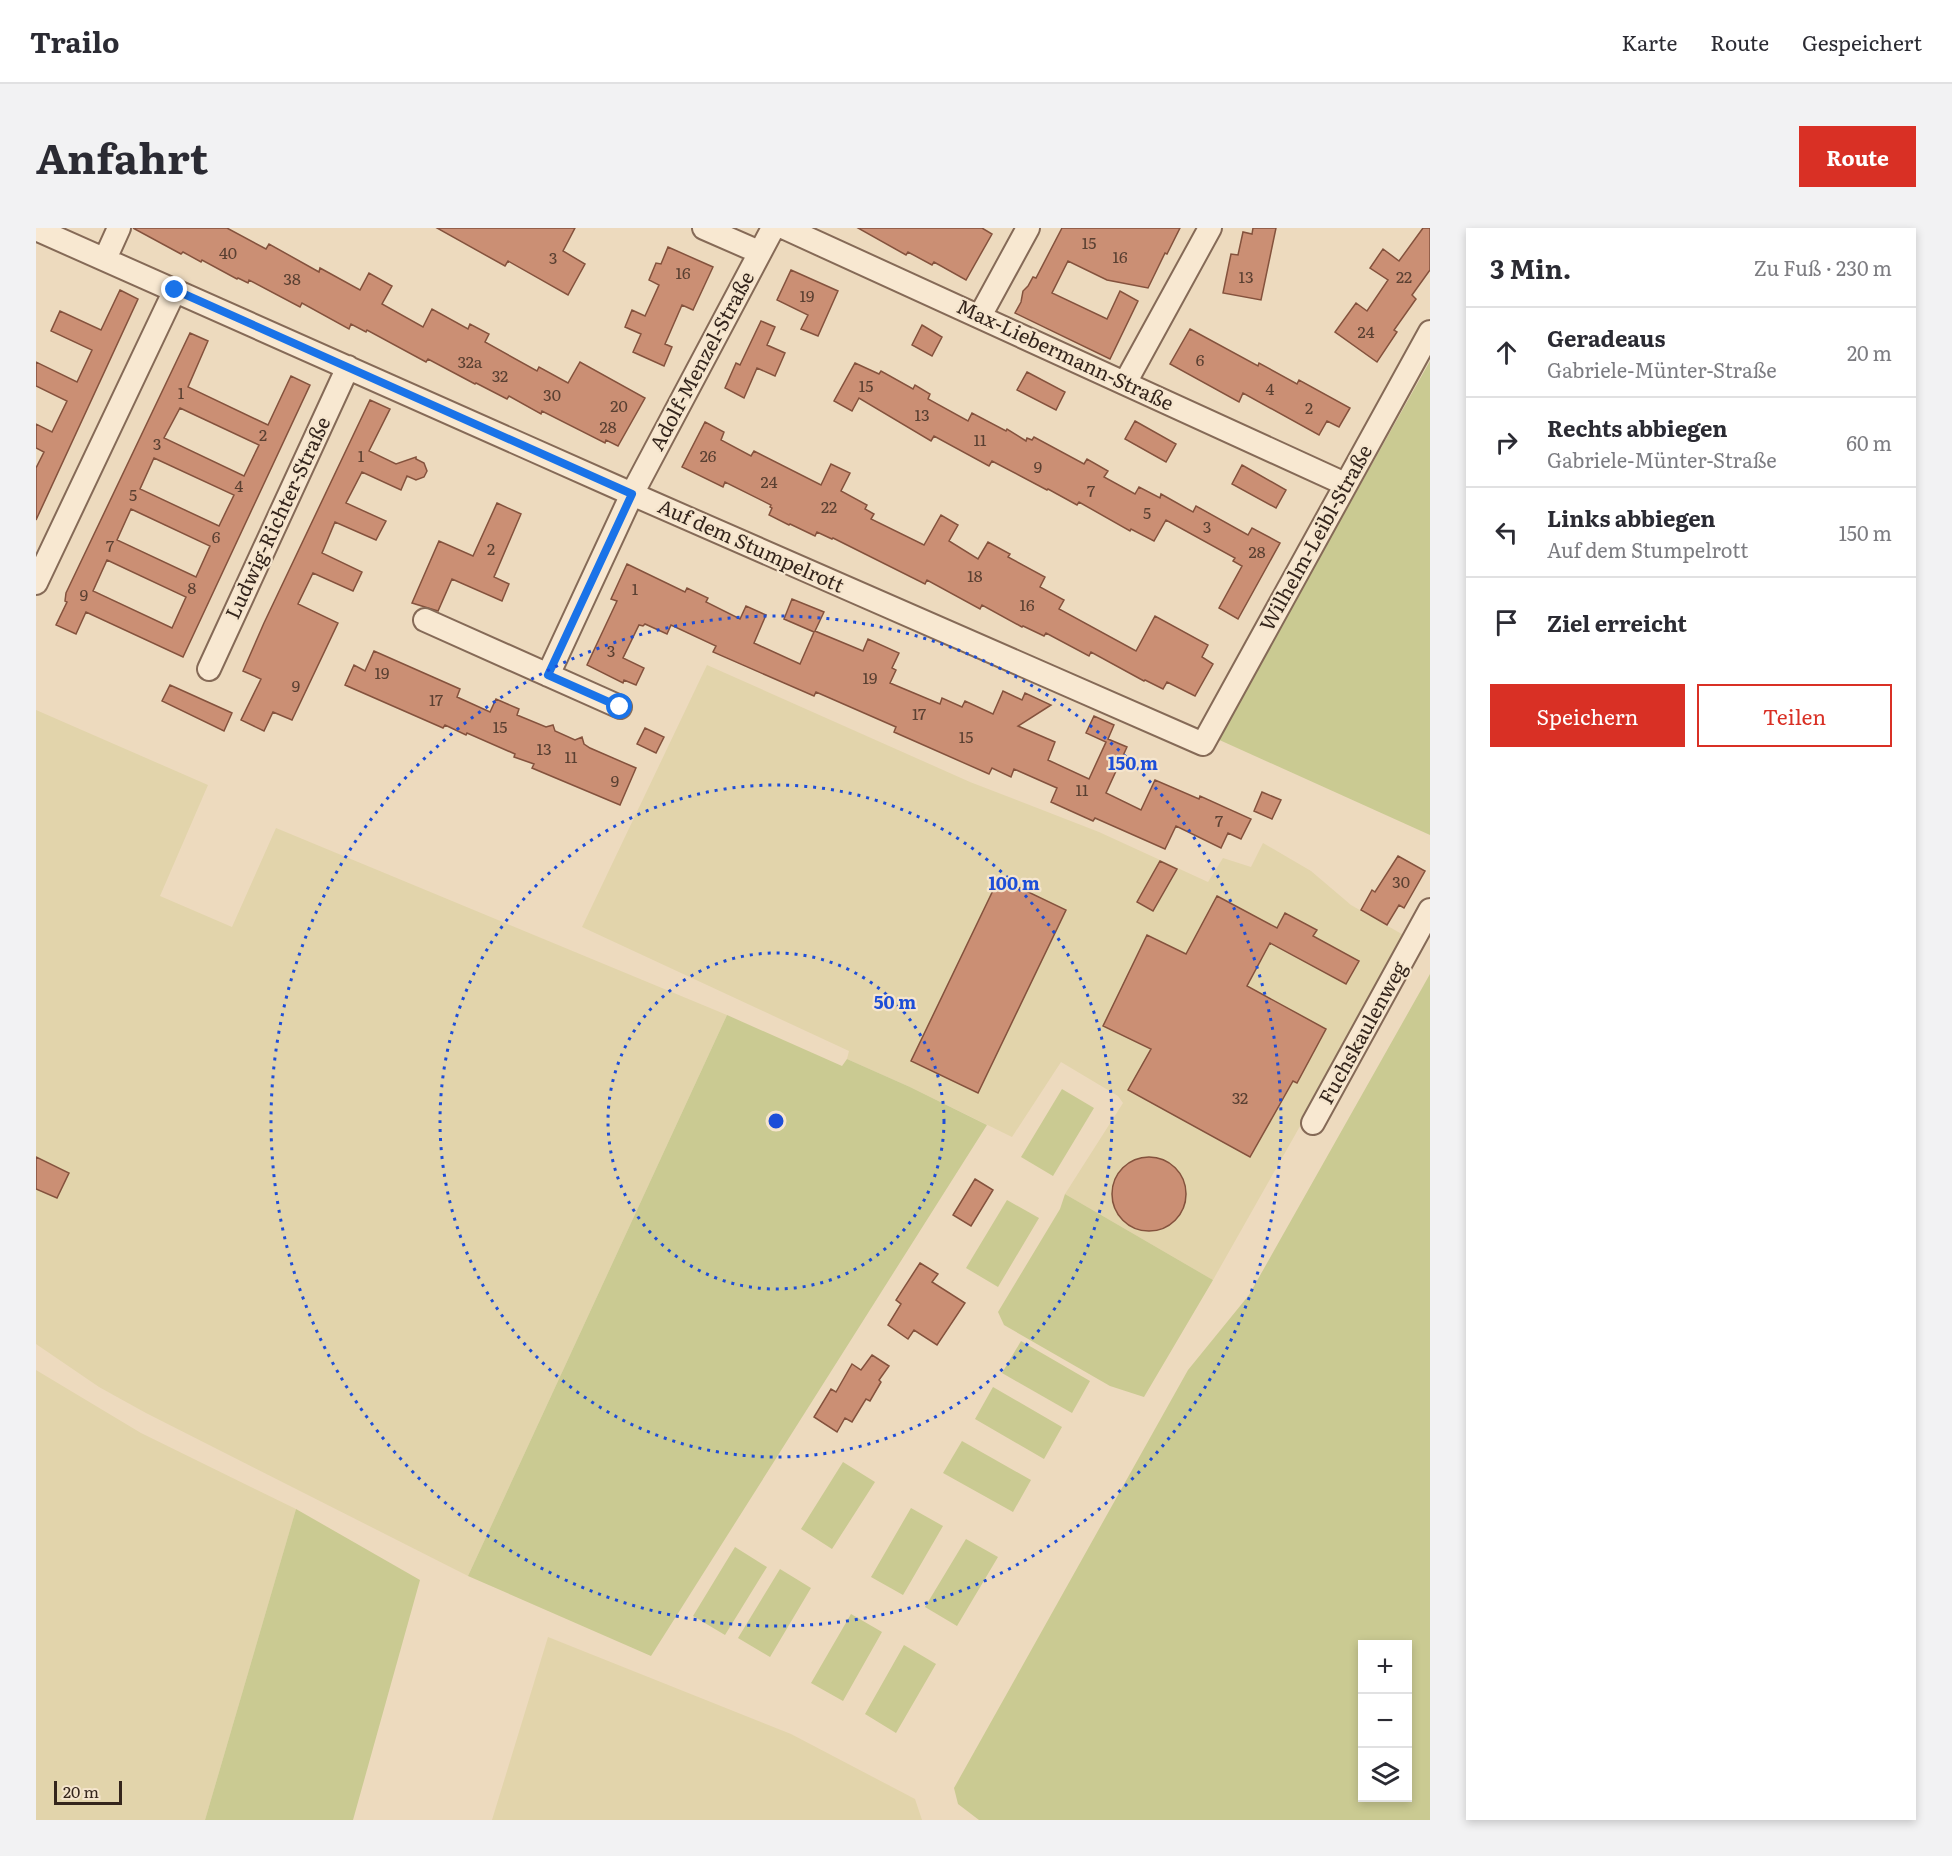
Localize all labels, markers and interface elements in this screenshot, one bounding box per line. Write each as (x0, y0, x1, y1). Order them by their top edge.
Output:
text: Trailo (30, 20, 119, 62)
text: Karte (1621, 26, 1677, 57)
text: Route (1710, 26, 1769, 57)
text: Gespeichert (1802, 26, 1922, 57)
text: Anfahrt (36, 125, 208, 187)
button: Route (1799, 126, 1916, 187)
house number: 15 (1082, 230, 1096, 254)
house number: 40 (219, 240, 237, 264)
house number: 16 (1112, 244, 1128, 268)
house number: 3 (549, 245, 557, 269)
text: 3 Min. (1490, 248, 1571, 287)
text: Zu Fuß · 230 m (1754, 252, 1892, 282)
house number: 16 (675, 260, 691, 284)
house number: 13 (1238, 264, 1254, 288)
house number: 22 (1396, 264, 1412, 288)
street label: Adolf-Menzel-Straße (640, 265, 760, 455)
house number: 38 (283, 266, 301, 290)
route end (161, 276, 187, 302)
house number: 19 (800, 283, 814, 307)
street label: Max-Liebermann-Straße (952, 290, 1179, 417)
house number: 24 (1358, 319, 1375, 343)
text: Geradeaus (1547, 321, 1665, 354)
icon: ahead (1490, 336, 1523, 369)
text: 20 m (1847, 337, 1892, 367)
house number: 6 (1196, 347, 1205, 371)
house number: 32a (458, 349, 483, 373)
text: Gabriele-Münter-Straße (1547, 354, 1777, 384)
house number: 32 (492, 363, 508, 387)
house number: 15 (859, 373, 873, 397)
house number: 4 (1266, 376, 1275, 400)
house number: 1 (178, 380, 185, 404)
house number: 30 (543, 382, 561, 406)
house number: 20 (610, 393, 628, 417)
house number: 2 (1305, 395, 1313, 419)
house number: 13 (914, 402, 930, 426)
street label: Ludwig-Richter-Straße (216, 411, 336, 623)
text: Rechts abbiegen (1547, 411, 1727, 444)
house number: 28 (600, 414, 617, 438)
house number: 2 (259, 422, 267, 446)
icon: right (1490, 426, 1523, 459)
house number: 11 (973, 427, 987, 451)
text: 60 m (1846, 427, 1892, 457)
house number: 3 (153, 431, 161, 455)
street label: Wilhelm-Leibl-Straße (1250, 438, 1378, 636)
house number: 1 (358, 443, 365, 467)
house number: 26 (700, 443, 717, 467)
text: Gabriele-Münter-Straße (1547, 444, 1777, 474)
house number: 9 (1034, 454, 1042, 478)
house number: 24 (761, 469, 778, 493)
house number: 4 (235, 473, 244, 497)
house number: 7 (1087, 478, 1095, 502)
house number: 5 (129, 482, 137, 506)
street label: Auf dem Stumpelrott (654, 490, 850, 599)
house number: 22 (821, 494, 837, 518)
house number: 5 (1143, 500, 1151, 524)
text: Links abbiegen (1547, 501, 1716, 534)
house number: 3 (1203, 514, 1211, 538)
icon: left (1490, 516, 1523, 549)
text: 150 m (1839, 517, 1892, 547)
house number: 6 (212, 524, 221, 548)
house number: 7 (106, 533, 114, 557)
text: Auf dem Stumpelrott (1547, 534, 1748, 564)
house number: 2 (487, 536, 495, 560)
house number: 28 (1249, 539, 1266, 563)
house number: 18 (967, 563, 983, 587)
house number: 8 (188, 575, 197, 599)
house number: 1 (632, 576, 639, 600)
house number: 9 (80, 582, 88, 606)
house number: 16 (1019, 592, 1035, 616)
icon: arrive (1490, 606, 1523, 639)
text: Ziel erreicht (1547, 606, 1687, 639)
house number: 3 (607, 638, 615, 662)
house number: 19 (375, 660, 389, 684)
house number: 19 (863, 665, 877, 689)
house number: 9 (292, 673, 300, 697)
button: Speichern (1490, 684, 1685, 747)
button: Teilen (1697, 684, 1892, 747)
house number: 17 (429, 687, 443, 711)
route start (606, 693, 632, 719)
house number: 17 (912, 701, 926, 725)
house number: 15 (493, 714, 507, 738)
house number: 15 (959, 724, 973, 748)
house number: 13 (536, 736, 552, 760)
house number: 11 (564, 744, 578, 768)
text: 150 m (1108, 749, 1158, 776)
house number: 9 (611, 768, 619, 792)
house number: 11 (1075, 777, 1089, 801)
house number: 7 (1215, 808, 1223, 832)
text: 100 m (988, 869, 1040, 896)
house number: 30 (1392, 869, 1410, 893)
street label: Fuchskaulenweg (1310, 954, 1413, 1109)
text: 50 m (874, 988, 916, 1015)
house number: 32 (1232, 1085, 1248, 1109)
centre of rings (766, 1111, 786, 1131)
map controls (1358, 1640, 1412, 1802)
button: + (1358, 1640, 1412, 1694)
button: − (1358, 1694, 1412, 1748)
button: layers (1358, 1748, 1412, 1802)
scale bar (54, 1778, 122, 1806)
text: 20 m (63, 1779, 99, 1803)

